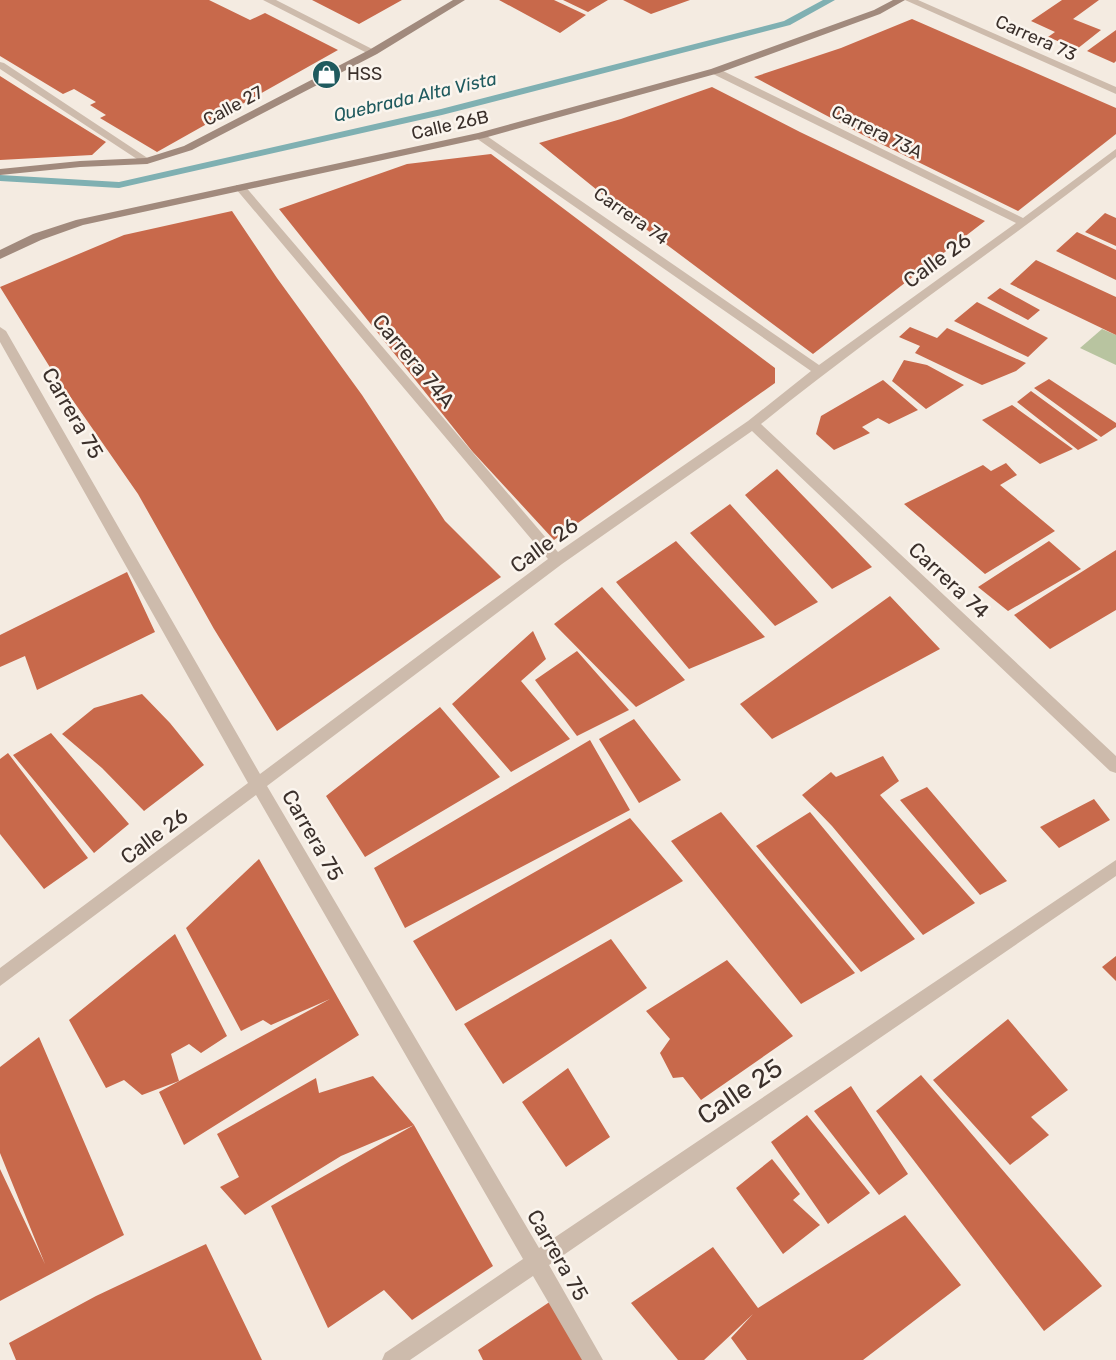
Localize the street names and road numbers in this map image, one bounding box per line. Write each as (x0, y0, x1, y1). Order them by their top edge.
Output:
street label: Carrera 73 (992, 10, 1080, 66)
street label: Calle 27 (199, 81, 267, 131)
street label: Carrera 73A (828, 100, 926, 164)
street label: Calle 26B (409, 105, 491, 145)
street label: Carrera 74 (589, 182, 673, 250)
street label: Calle 26 (898, 227, 976, 293)
street label: Carrera 74A (368, 309, 460, 413)
street label: Carrera 75 (37, 363, 109, 463)
street label: Calle 26 (505, 512, 583, 578)
street label: Carrera 74 (904, 537, 994, 623)
street label: Carrera 75 (277, 785, 349, 885)
street label: Calle 26 (115, 803, 193, 869)
street label: Calle 25 (692, 1052, 788, 1132)
street label: Carrera 75 (522, 1205, 594, 1305)

